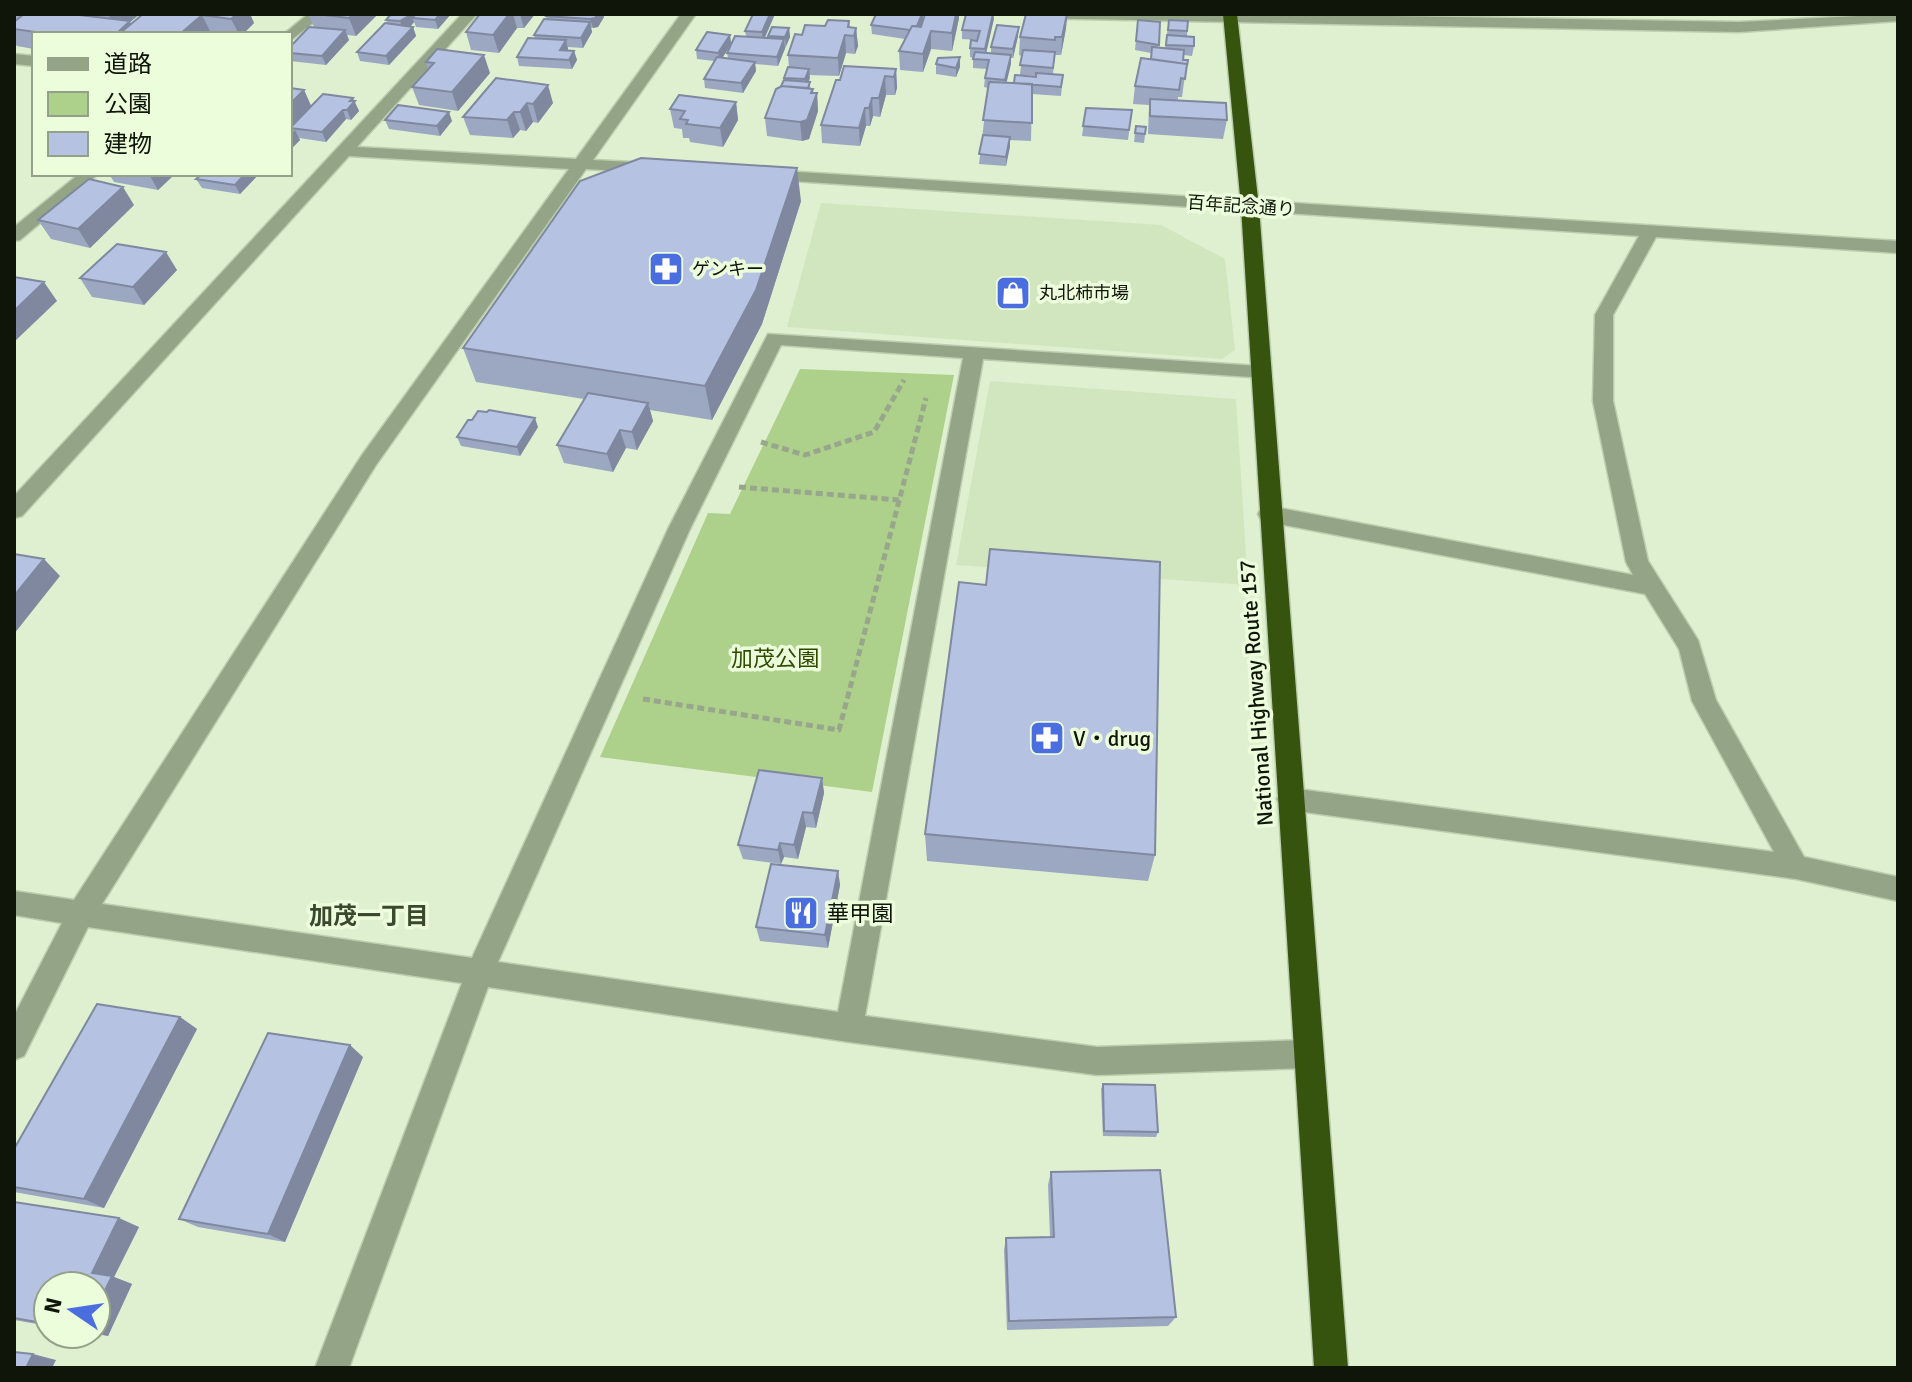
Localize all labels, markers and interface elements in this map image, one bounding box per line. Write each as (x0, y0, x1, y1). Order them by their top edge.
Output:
legend (32, 32, 292, 176)
text: 道路 (104, 49, 152, 79)
text: 公園 (104, 89, 152, 119)
text: 建物 (104, 129, 152, 159)
street label: 百年記念通り (1186, 191, 1296, 221)
pharmacy icon: ゲンキー (647, 250, 685, 288)
place label: ゲンキー (692, 258, 764, 280)
shop icon: 丸北柿市場 (994, 274, 1032, 312)
place label: 丸北柿市場 (1039, 282, 1129, 304)
street label: National Highway Route 157 (1233, 559, 1279, 827)
park label: 加茂公園 (731, 645, 819, 672)
pharmacy icon: V・drug (1028, 719, 1066, 757)
place label: V・drug (1073, 725, 1151, 752)
restaurant icon: 華甲園 (782, 894, 820, 932)
place label: 華甲園 (827, 900, 893, 927)
district label: 加茂一丁目 (309, 901, 429, 931)
north arrow (32, 1270, 112, 1350)
text: N (38, 1295, 68, 1316)

